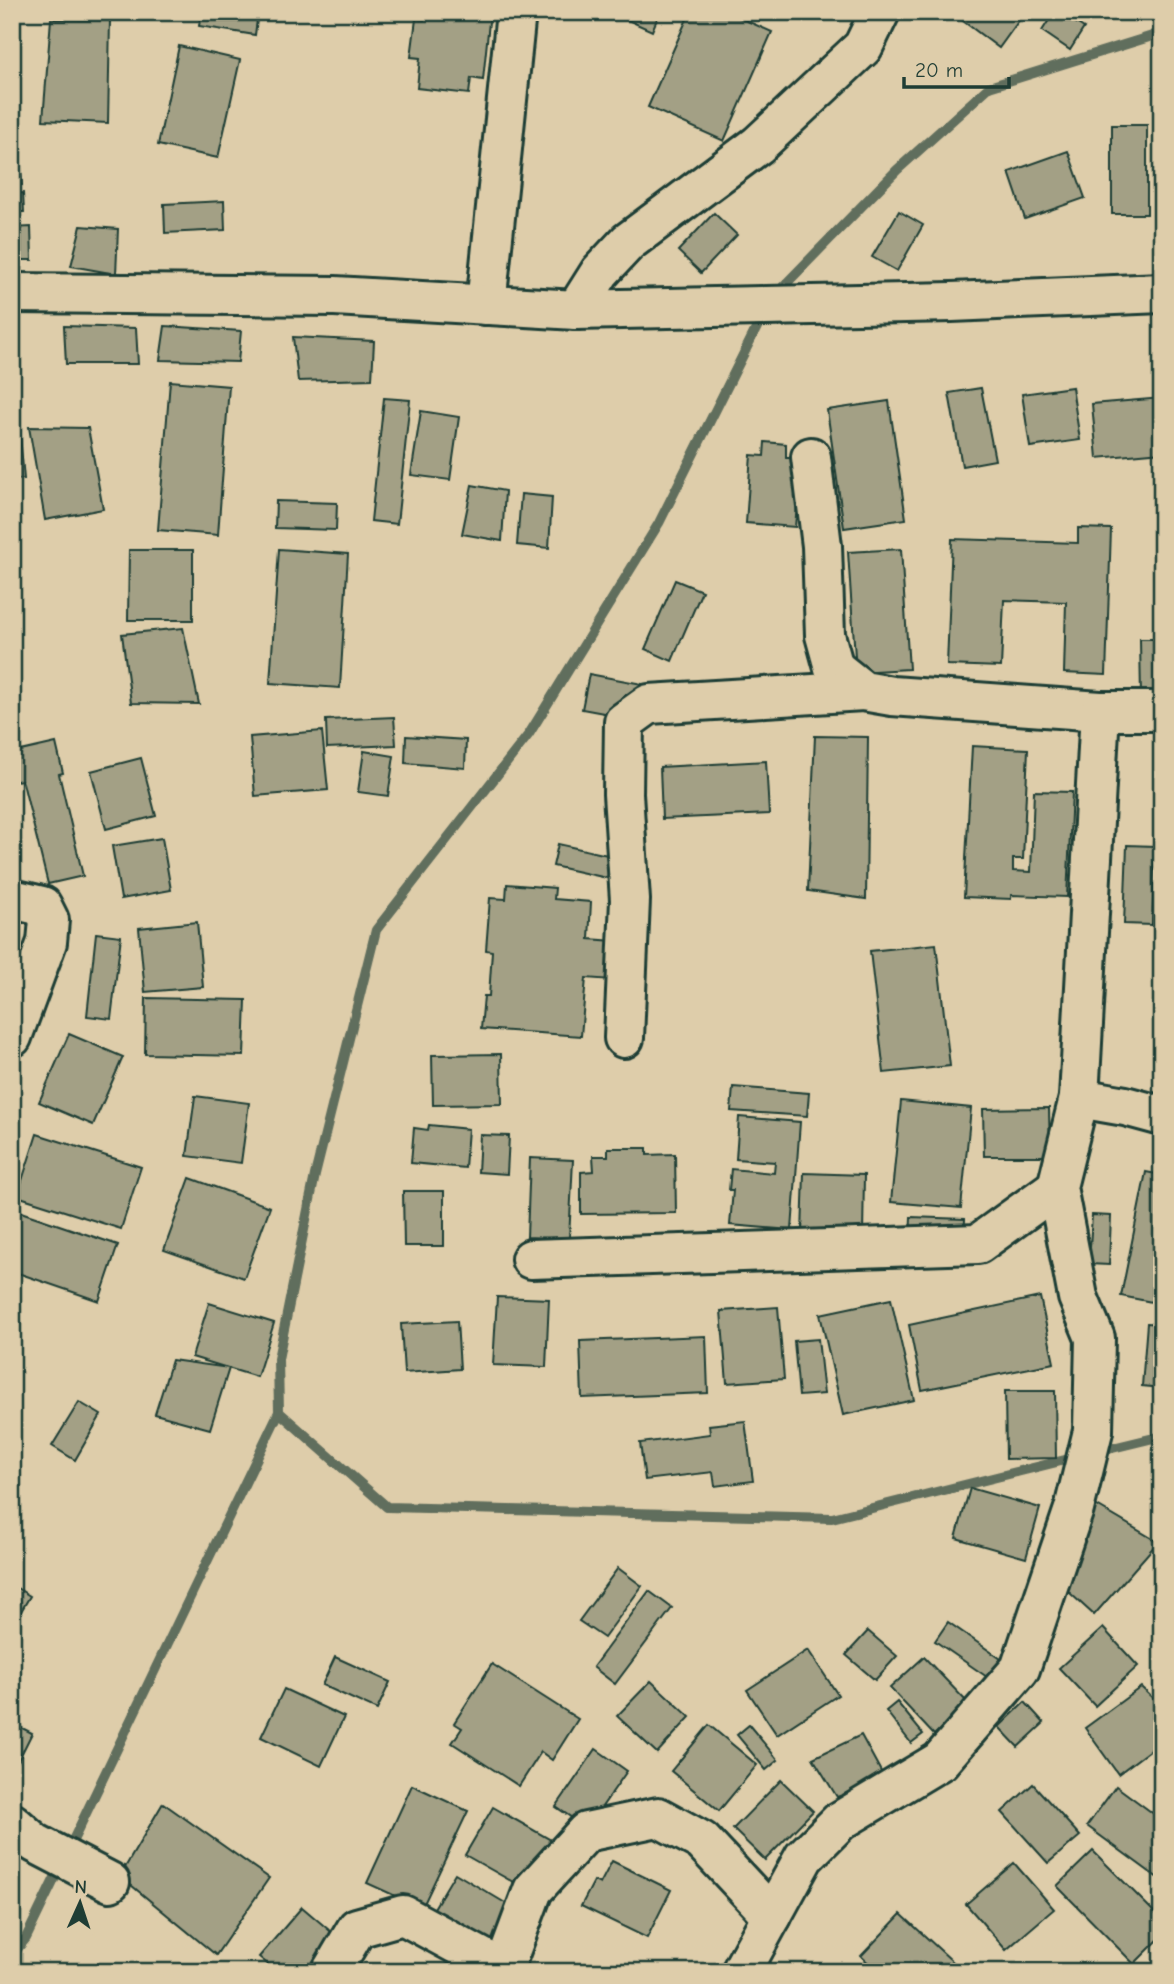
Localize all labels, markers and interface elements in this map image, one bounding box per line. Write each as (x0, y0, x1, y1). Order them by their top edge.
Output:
scale bar (904, 46, 1010, 90)
text: 20 m (915, 58, 963, 82)
north arrow (46, 1868, 116, 1938)
text: N (74, 1876, 88, 1898)

